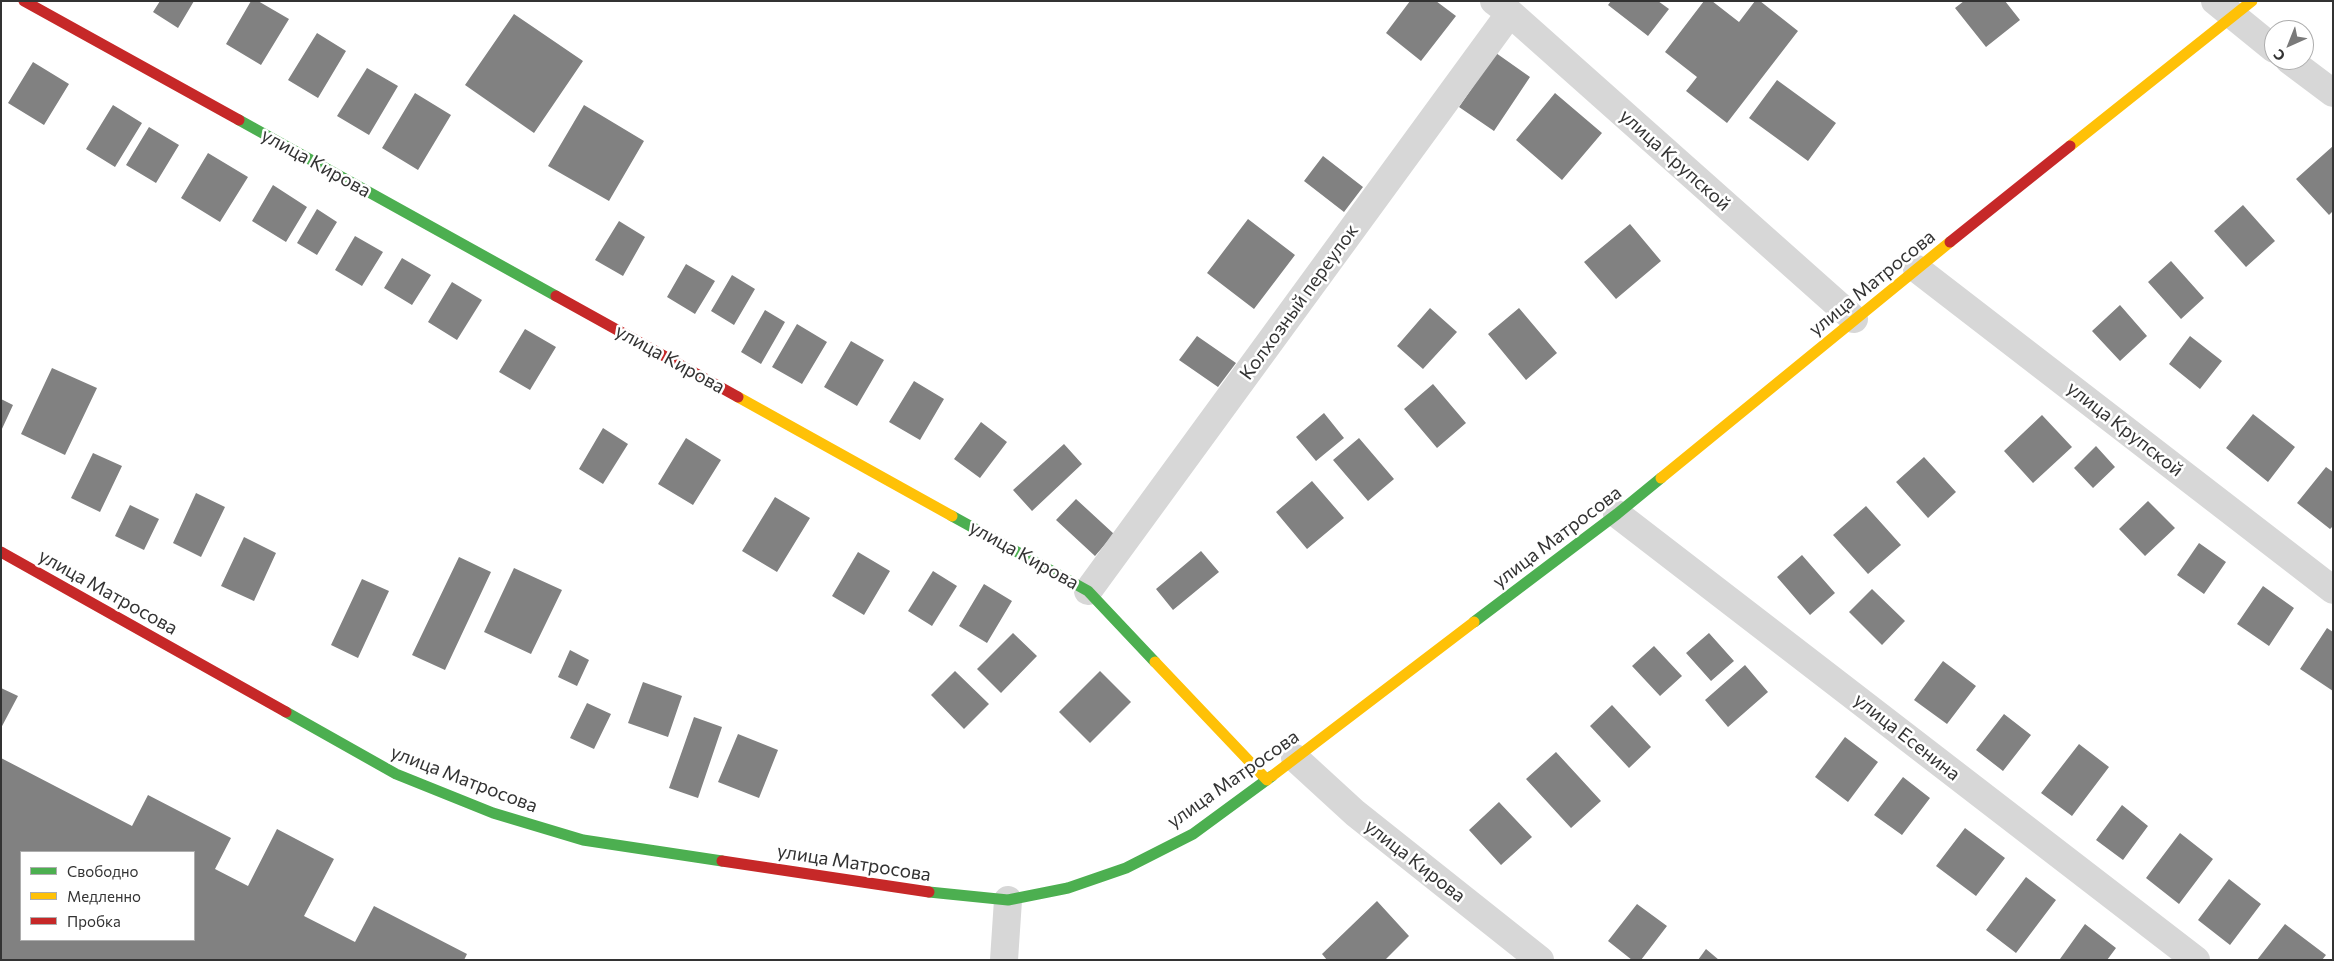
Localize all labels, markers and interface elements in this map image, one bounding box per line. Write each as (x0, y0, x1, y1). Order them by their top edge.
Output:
north arrow (2264, 20, 2314, 70)
text: С (2270, 46, 2288, 65)
street label: улица Крупской (1615, 104, 1735, 216)
street label: улица Кирова (257, 124, 375, 202)
street label: Колхозный переулок (1235, 220, 1363, 384)
street label: улица Матросова (1804, 225, 1940, 341)
street label: улица Кирова (611, 320, 729, 398)
street label: улица Крупской (2062, 377, 2188, 481)
street label: улица Матросова (1488, 481, 1626, 593)
street label: улица Кирова (965, 516, 1083, 594)
street label: улица Матросова (34, 544, 182, 640)
street label: улица Есенина (1849, 688, 1965, 786)
street label: улица Матросова (1163, 725, 1303, 833)
street label: улица Матросова (387, 740, 541, 818)
street label: улица Кирова (1360, 815, 1470, 907)
street label: улица Матросова (775, 840, 933, 886)
legend (20, 851, 195, 941)
text: Свободно (67, 862, 138, 880)
text: Медленно (67, 887, 141, 905)
text: Пробка (67, 912, 121, 930)

